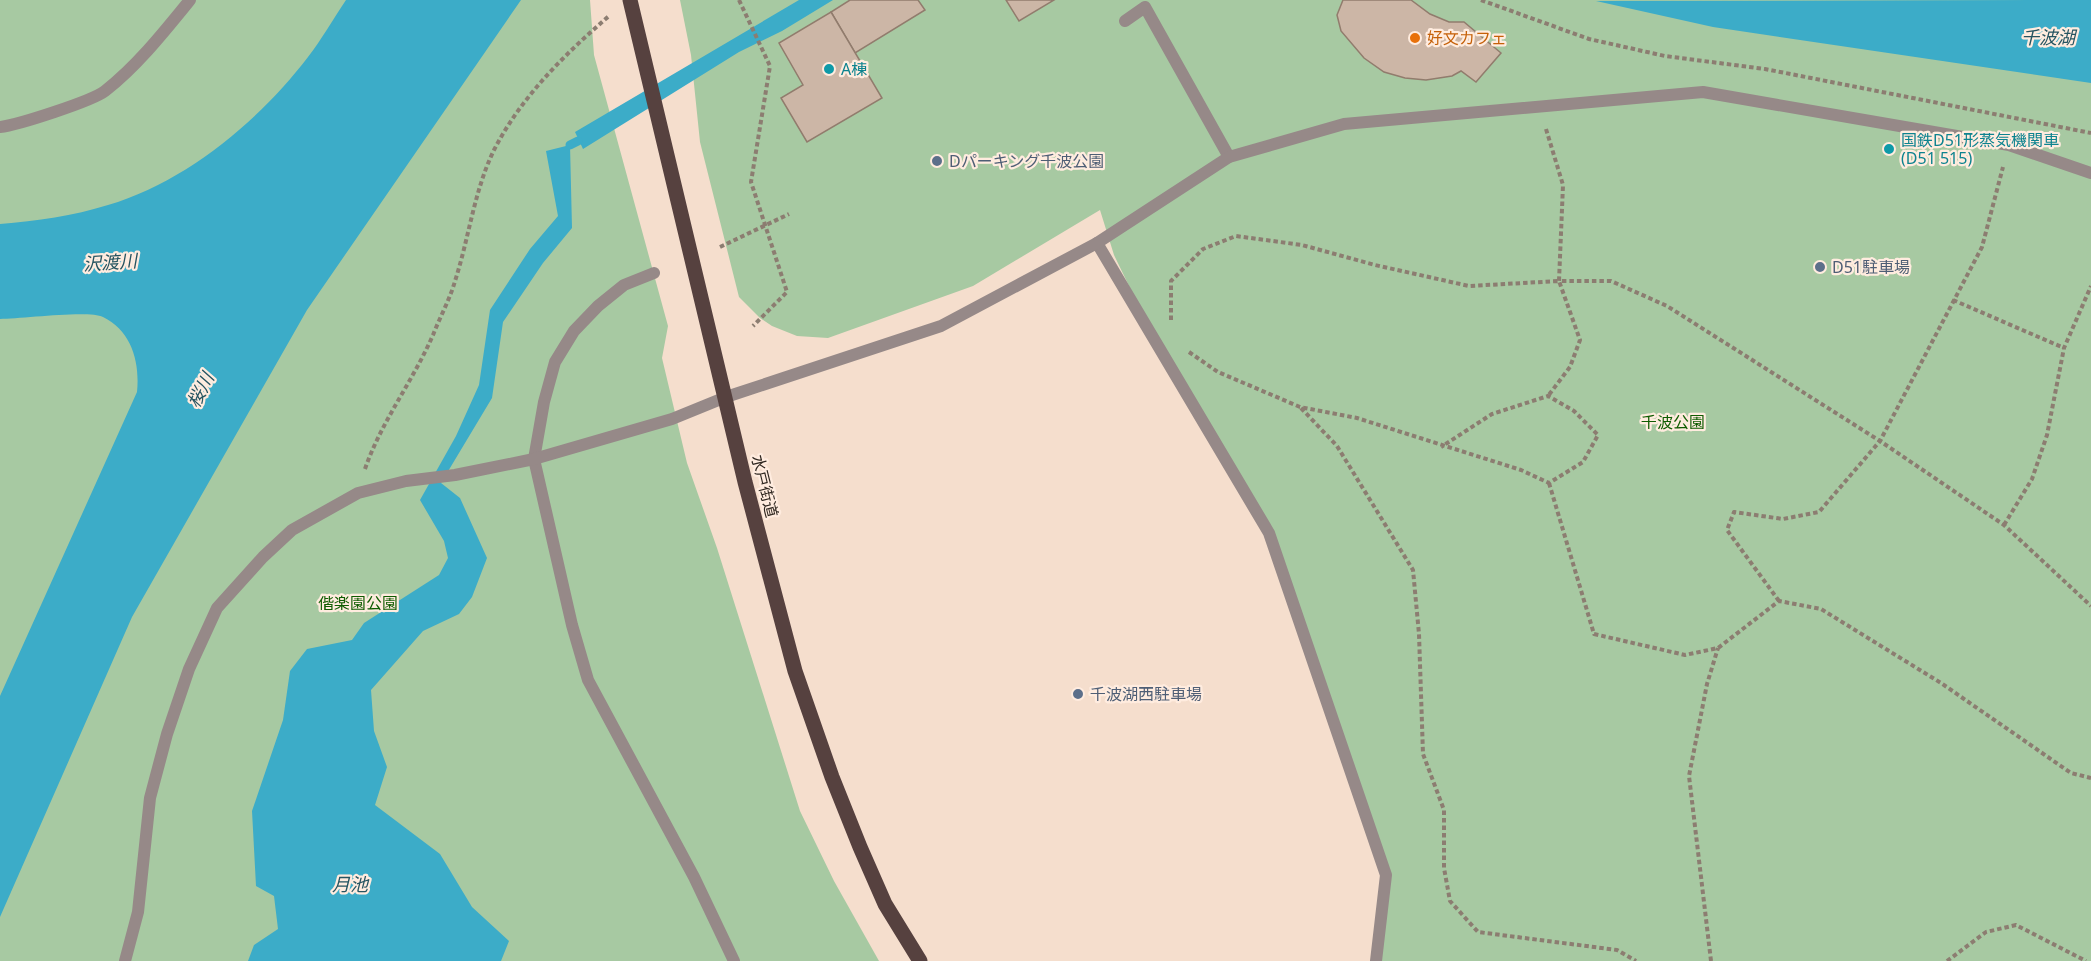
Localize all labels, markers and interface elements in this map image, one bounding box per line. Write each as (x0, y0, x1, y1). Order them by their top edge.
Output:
water label: 千波湖 (2021, 25, 2078, 49)
place label: 好文カフェ (1427, 27, 1507, 49)
marker: 好文カフェ (1408, 31, 1422, 45)
place label: A棟 (841, 58, 867, 80)
marker: A棟 (822, 62, 836, 76)
place label: 国鉄D51形蒸気機関車 (D51 515) (1901, 129, 2059, 169)
marker: 国鉄D51形蒸気機関車 (D51 515) (1882, 142, 1896, 156)
place label: Dパーキング千波公園 (949, 150, 1104, 172)
marker: Dパーキング千波公園 (930, 154, 944, 168)
water label: 沢渡川 (82, 248, 140, 276)
place label: D51駐車場 (1832, 256, 1910, 278)
marker: D51駐車場 (1813, 260, 1827, 274)
water label: 桜川 (181, 367, 220, 411)
park label: 千波公園 (1641, 411, 1705, 433)
street label: 水戸街道 (747, 452, 783, 520)
park label: 偕楽園公園 (318, 592, 398, 614)
place label: 千波湖西駐車場 (1090, 683, 1202, 705)
marker: 千波湖西駐車場 (1071, 687, 1085, 701)
water label: 月池 (332, 872, 370, 896)

